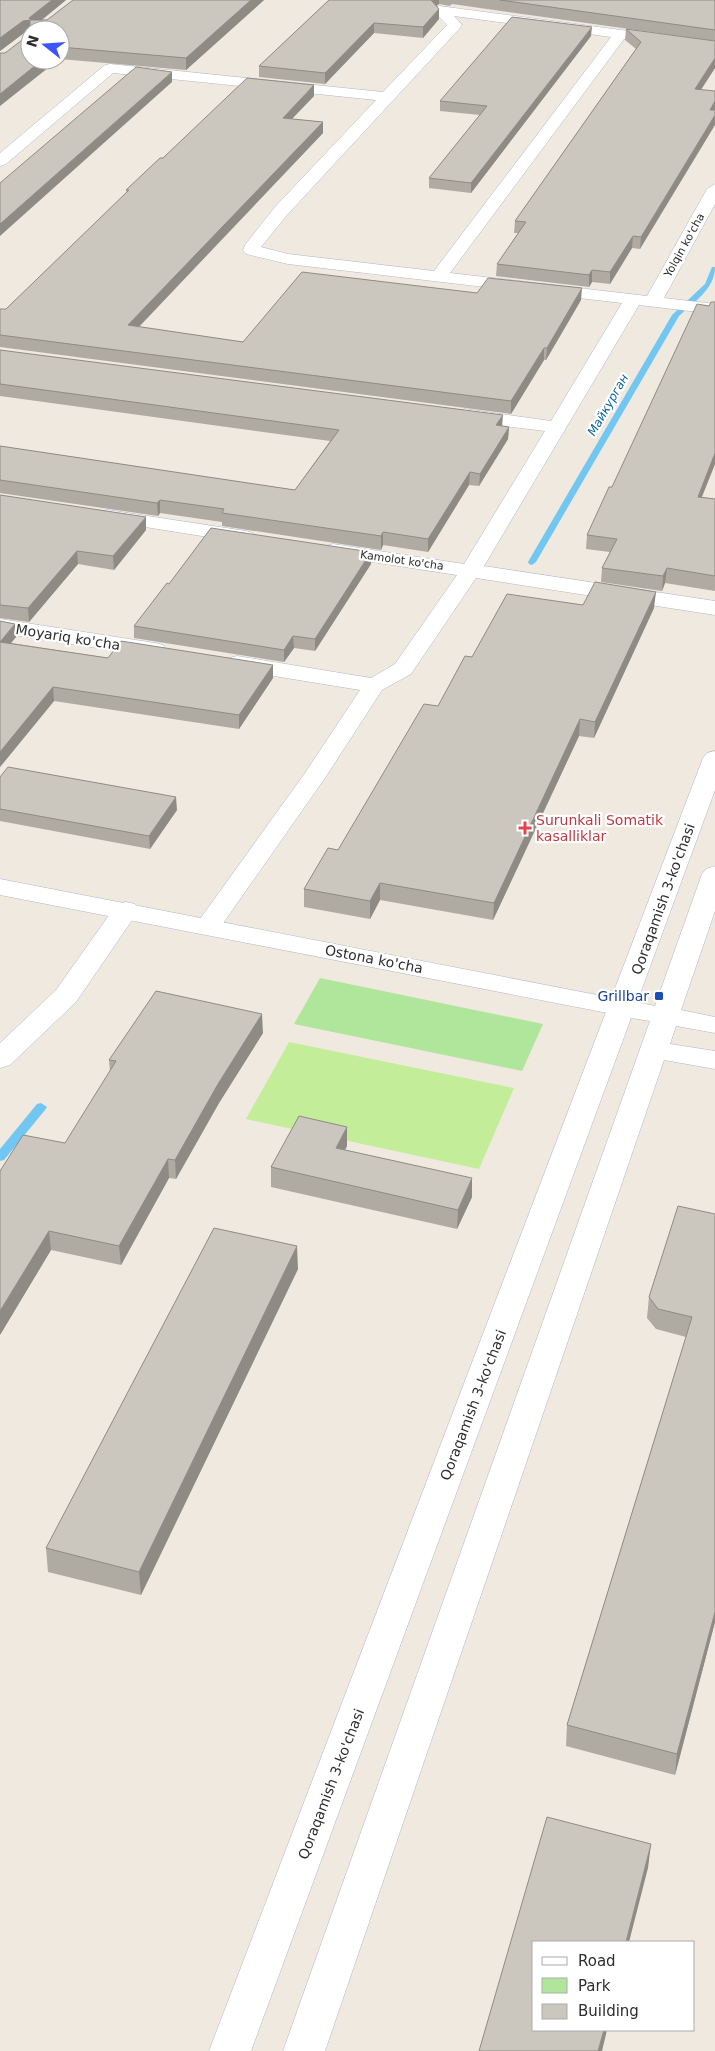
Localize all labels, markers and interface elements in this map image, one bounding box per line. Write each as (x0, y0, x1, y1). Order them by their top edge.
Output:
north arrow (20, 20, 70, 70)
text: N (23, 33, 42, 49)
street label: Yolqin ko'cha (661, 211, 707, 280)
water label: Майкурган (585, 372, 631, 438)
street label: Kamolot ko'cha (359, 548, 445, 573)
street label: Moyariq ko'cha (15, 621, 121, 653)
place label: Surunkali Somatik kasalliklar (536, 812, 664, 844)
marker: Surunkali Somatik kasalliklar (518, 821, 532, 835)
street label: Qoraqamish 3-ko'chasi (628, 821, 698, 977)
street label: Ostona ko'cha (324, 942, 424, 976)
place label: Grillbar (598, 988, 649, 1004)
marker: Grillbar (653, 990, 665, 1002)
street label: Qoraqamish 3-ko'chasi (437, 1328, 509, 1482)
street label: Qoraqamish 3-ko'chasi (295, 1707, 367, 1861)
legend (532, 1941, 695, 2031)
text: Road (578, 1952, 616, 1970)
text: Park (578, 1977, 611, 1995)
text: Building (578, 2002, 639, 2020)

